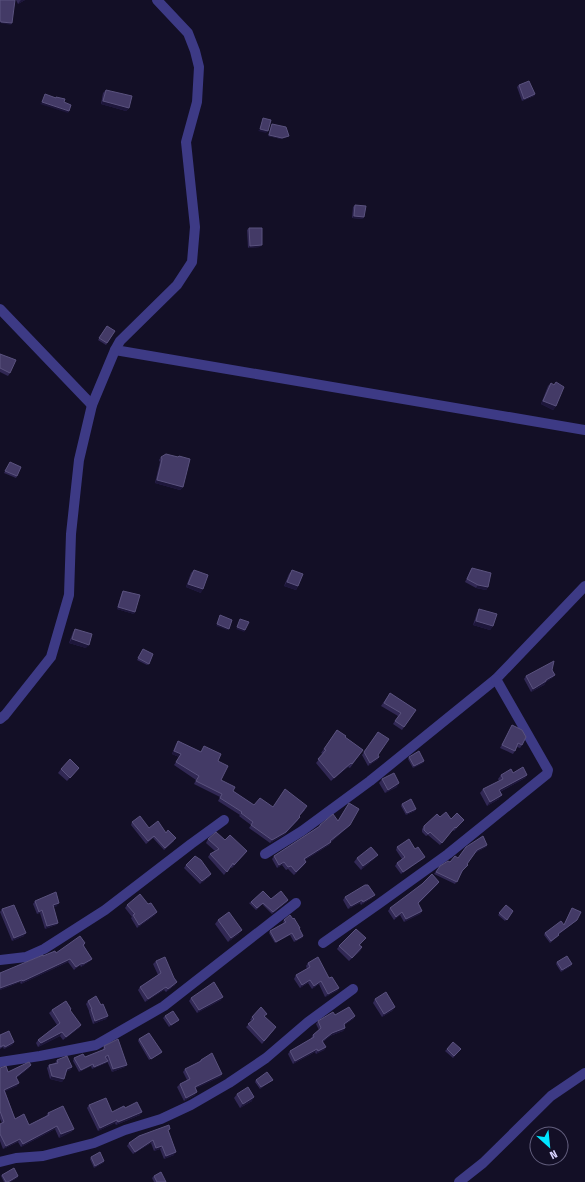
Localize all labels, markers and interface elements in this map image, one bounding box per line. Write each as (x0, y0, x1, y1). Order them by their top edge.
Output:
north arrow (529, 1126, 569, 1166)
text: N (547, 1147, 559, 1162)

